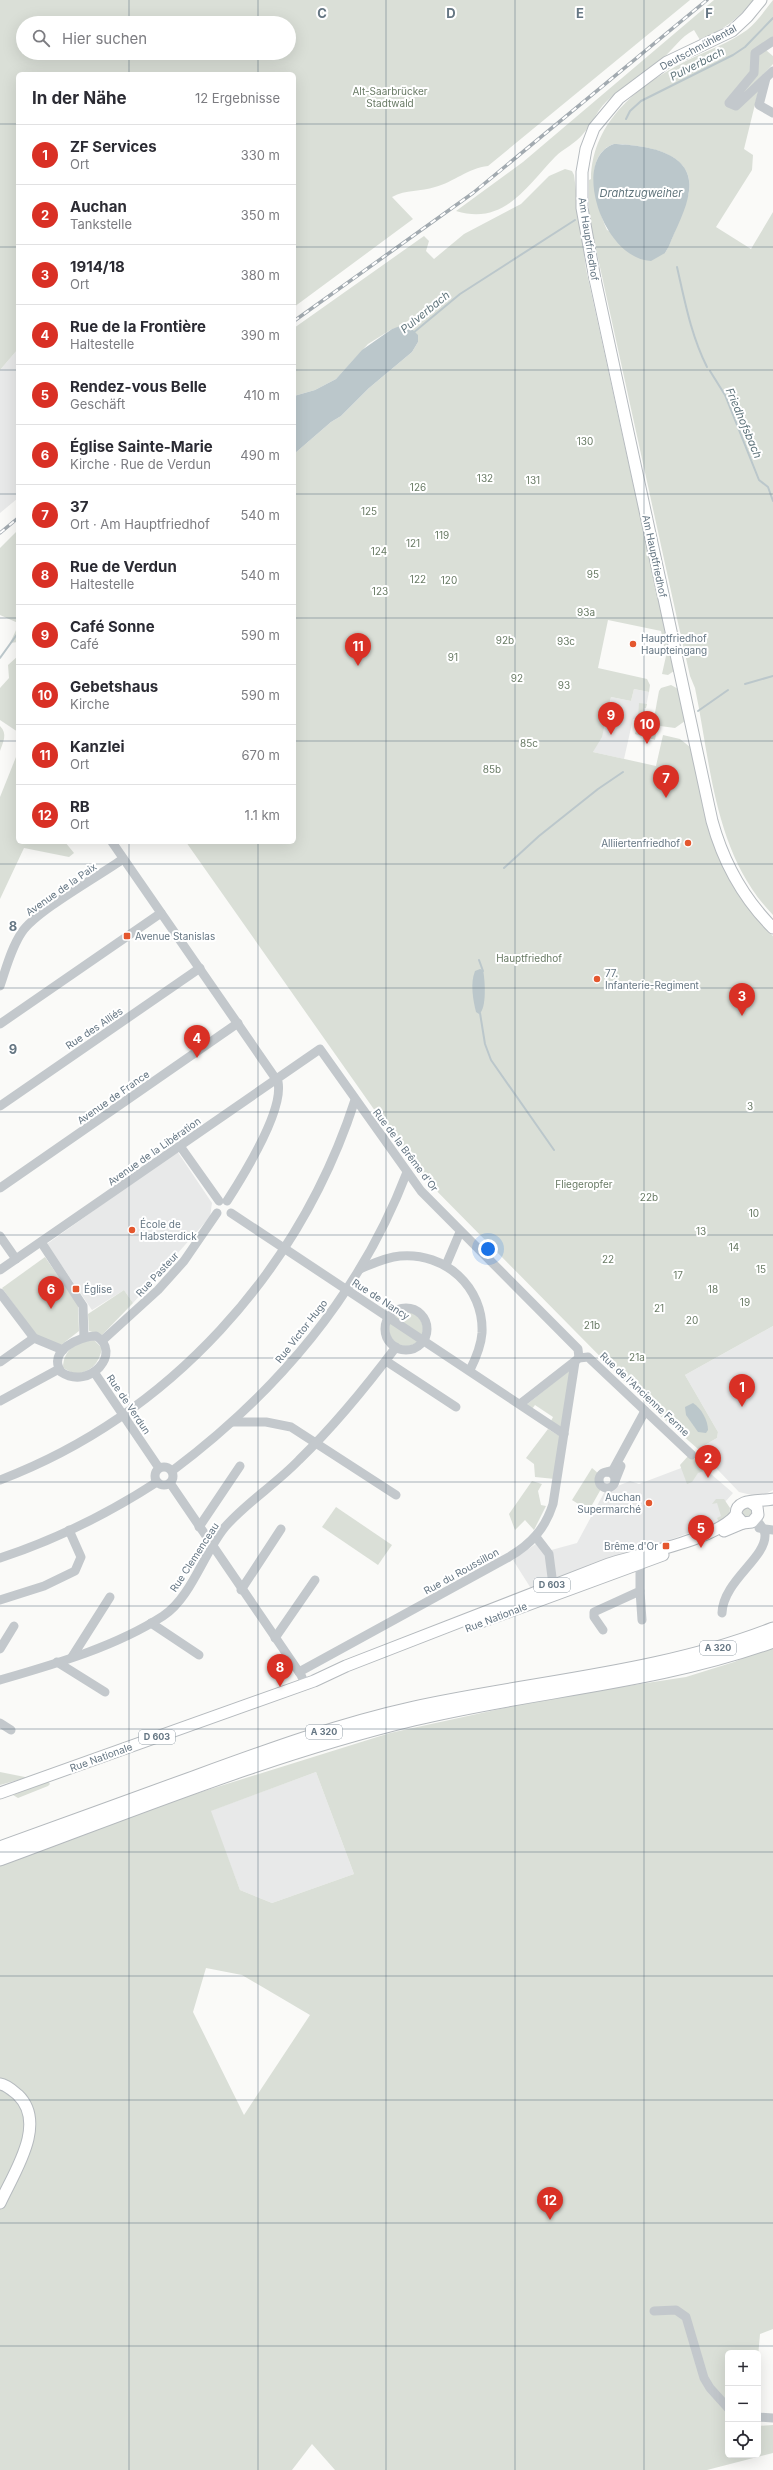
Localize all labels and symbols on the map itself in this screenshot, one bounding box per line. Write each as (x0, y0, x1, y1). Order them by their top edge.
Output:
text: C (317, 5, 327, 21)
text: D (446, 5, 456, 21)
text: E (576, 5, 584, 21)
text: F (705, 5, 713, 21)
street label: Deutschmühlental (658, 22, 738, 72)
water label: Pulverbach (667, 44, 727, 84)
park label: Alt-Saarbrücker Stadtwald (352, 85, 428, 109)
water label: Drahtzugweiher (600, 186, 683, 200)
street label: Am Hauptfriedhof (576, 196, 602, 282)
water label: Pulverbach (398, 288, 453, 336)
water label: Friedhofsbach (723, 386, 765, 461)
park label: 130 (577, 435, 593, 447)
park label: 132 (477, 472, 493, 484)
park label: 131 (526, 474, 540, 486)
park label: 126 (410, 481, 426, 493)
park label: 125 (361, 505, 377, 517)
street label: Am Hauptfriedhof (640, 514, 670, 599)
park label: 119 (435, 529, 449, 541)
park label: 121 (406, 537, 420, 549)
park label: 124 (371, 545, 387, 557)
park label: 95 (587, 568, 599, 580)
park label: 122 (410, 573, 426, 585)
park label: 120 (441, 574, 457, 586)
park label: 123 (372, 585, 388, 597)
park label: 93a (577, 606, 595, 618)
place label: Hauptfriedhof Haupteingang (641, 632, 707, 656)
pin: 11 (345, 633, 371, 666)
park label: 92b (496, 634, 514, 646)
park label: 93c (557, 635, 575, 647)
marker: Hauptfriedhof Haupteingang (628, 639, 638, 649)
park label: 91 (448, 651, 458, 663)
park label: 92 (511, 672, 523, 684)
park label: 93 (558, 679, 570, 691)
pin: 9 (598, 702, 624, 735)
pin: 10 (634, 711, 660, 744)
park label: 85c (520, 737, 538, 749)
park label: 85b (483, 763, 501, 775)
pin: 7 (653, 765, 679, 798)
place label: Alliiertenfriedhof (601, 837, 680, 849)
marker: Alliiertenfriedhof (683, 838, 693, 848)
street label: Avenue de la Paix (23, 860, 99, 918)
text: 8 (9, 918, 17, 934)
place label: Avenue Stanislas (135, 930, 215, 942)
marker: Avenue Stanislas (122, 931, 132, 941)
park label: Hauptfriedhof (496, 952, 562, 964)
place label: 77. Infanterie-Regiment (605, 967, 700, 991)
marker: 77. Infanterie-Regiment (592, 974, 602, 984)
pin: 3 (729, 983, 755, 1016)
street label: Rue des Alliés (63, 1004, 125, 1052)
pin: 4 (184, 1025, 210, 1058)
text: 9 (9, 1041, 17, 1057)
street label: Avenue de France (75, 1068, 151, 1126)
park label: 3 (747, 1100, 753, 1112)
street label: Rue de la Brême d'Or (371, 1106, 441, 1194)
street label: Avenue de la Libération (105, 1114, 203, 1188)
park label: Fliegeropfer (555, 1178, 613, 1190)
park label: 22b (640, 1191, 658, 1203)
park label: 10 (749, 1207, 759, 1219)
place label: École de Habsterdick (140, 1217, 197, 1242)
marker: École de Habsterdick (127, 1225, 137, 1235)
park label: 13 (696, 1225, 706, 1237)
your location (478, 1239, 498, 1259)
park label: 14 (729, 1241, 739, 1253)
street label: Rue Pasteur (133, 1249, 181, 1299)
park label: 22 (602, 1253, 614, 1265)
park label: 15 (756, 1263, 766, 1275)
park label: 17 (673, 1269, 683, 1281)
pin: 6 (38, 1276, 64, 1309)
street label: Rue de Nancy (350, 1276, 412, 1322)
place label: Église (84, 1282, 112, 1295)
park label: 18 (708, 1283, 718, 1295)
marker: Église (71, 1284, 81, 1294)
park label: 19 (740, 1296, 750, 1308)
street label: Rue Victor Hugo (272, 1297, 330, 1365)
park label: 21 (654, 1302, 664, 1314)
park label: 20 (686, 1314, 698, 1326)
park label: 21b (584, 1319, 600, 1331)
street label: Rue de l'Ancienne Ferme (598, 1350, 692, 1439)
park label: 21a (629, 1351, 645, 1363)
street label: Rue de Verdun (105, 1372, 153, 1436)
pin: 1 (729, 1374, 755, 1407)
pin: 2 (695, 1445, 721, 1478)
place label: Auchan Supermarché (577, 1491, 641, 1515)
marker: Auchan Supermarché (644, 1498, 654, 1508)
pin: 5 (688, 1515, 714, 1548)
street label: Rue Clemenceau (167, 1520, 221, 1594)
place label: Brême d'Or (604, 1540, 658, 1552)
marker: Brême d'Or (661, 1541, 671, 1551)
street label: Rue du Roussillon (421, 1545, 501, 1597)
road number: D 603 (534, 1578, 570, 1592)
street label: Rue Nationale (463, 1600, 529, 1634)
road number: A 320 (700, 1641, 736, 1655)
pin: 8 (267, 1654, 293, 1687)
road number: A 320 (306, 1725, 342, 1739)
road number: D 603 (139, 1730, 175, 1744)
street label: Rue Nationale (68, 1740, 134, 1774)
pin: 12 (537, 2187, 563, 2220)

